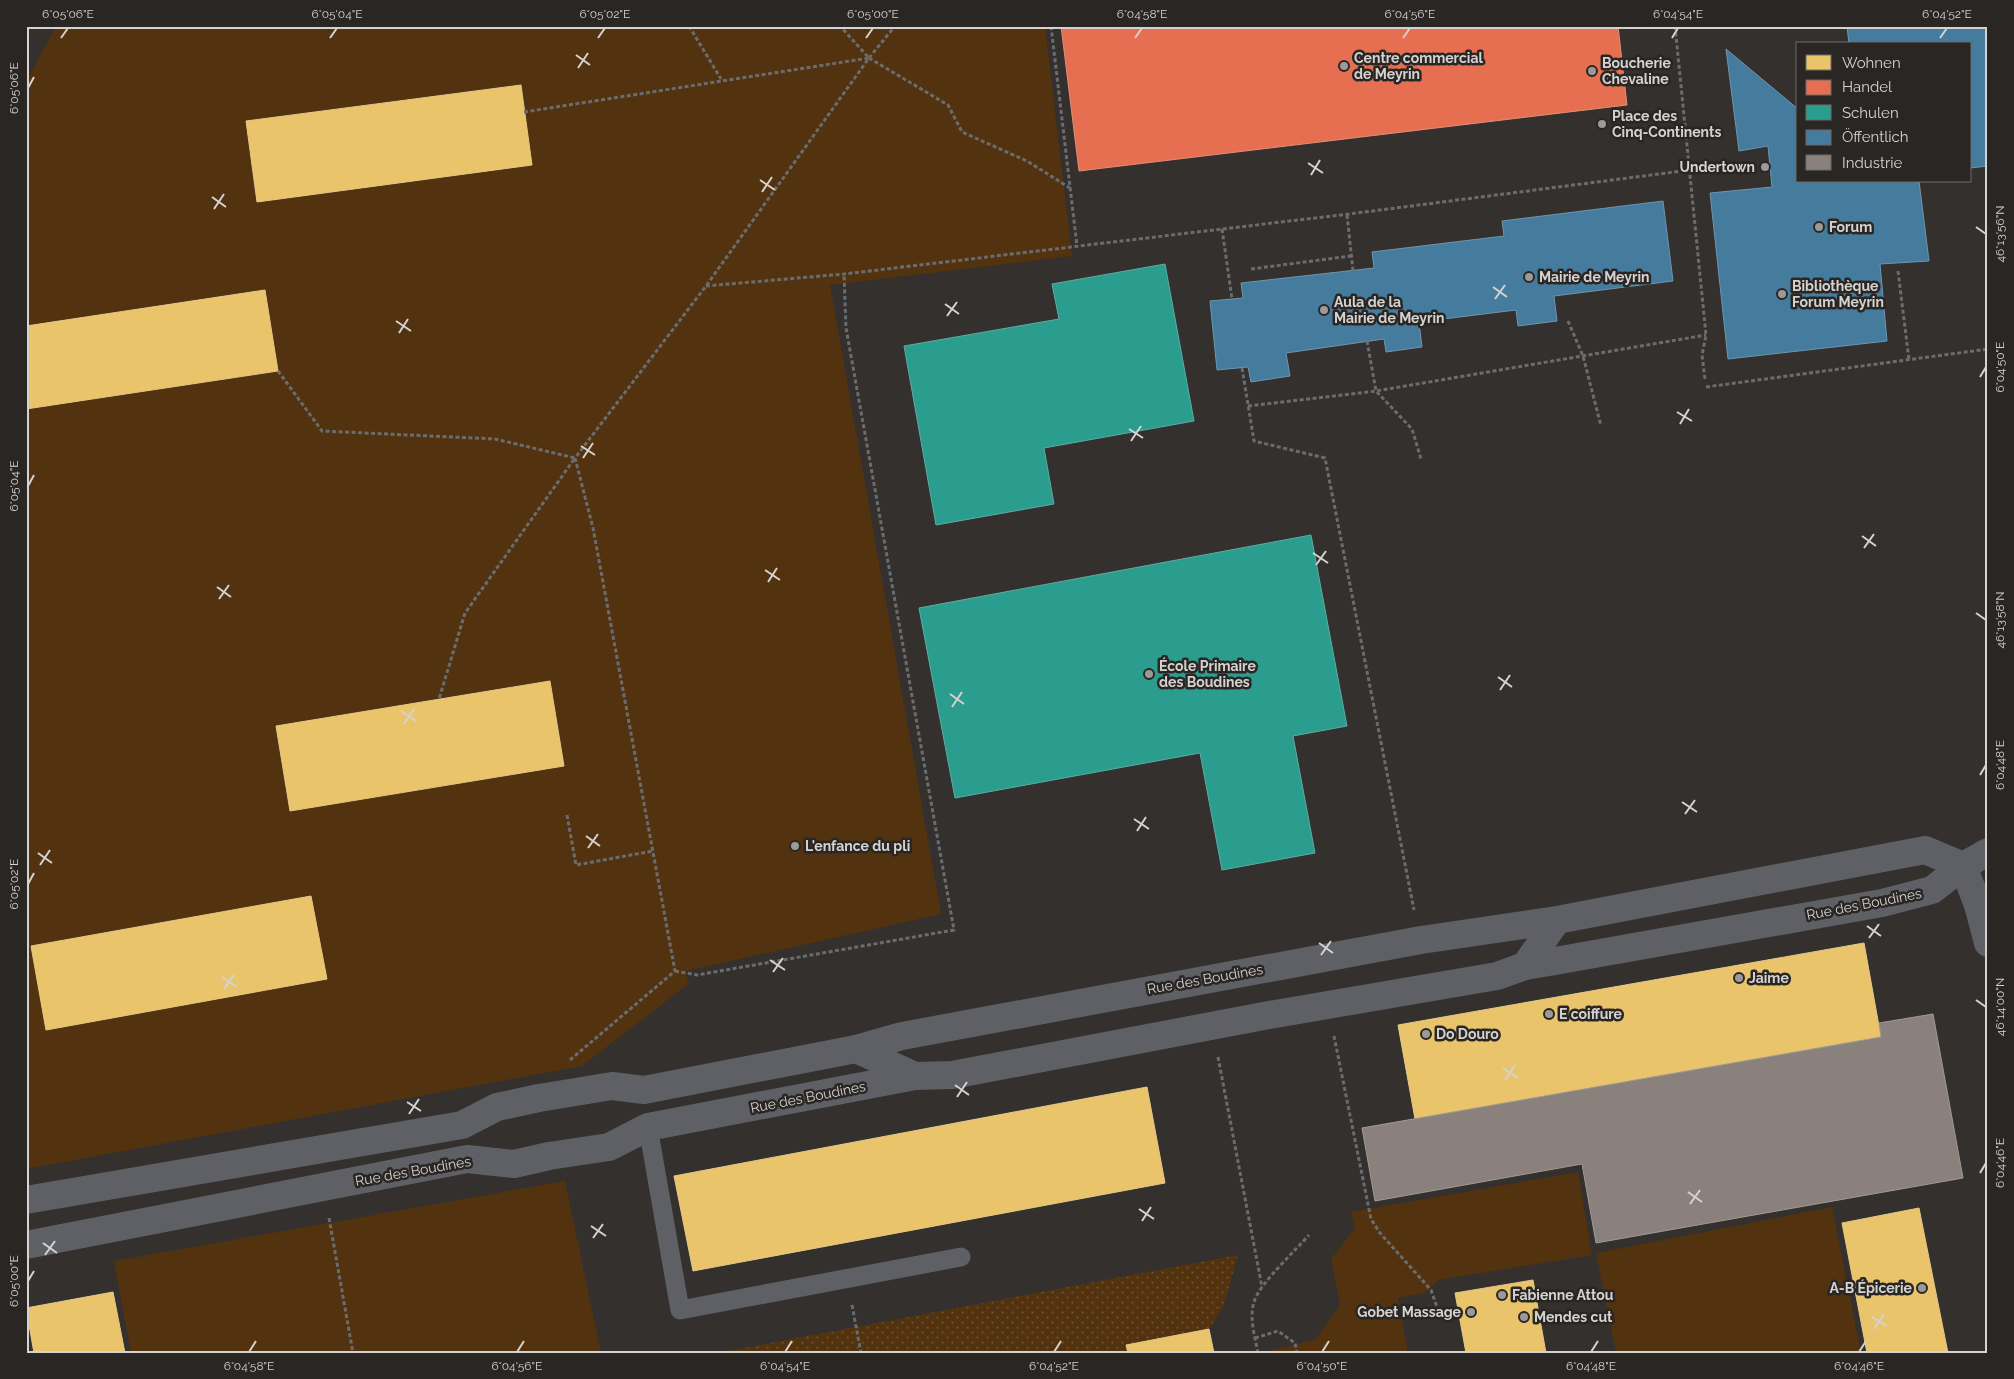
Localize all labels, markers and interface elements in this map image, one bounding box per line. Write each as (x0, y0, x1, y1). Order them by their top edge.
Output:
text: 6°05'06"E (42, 7, 94, 21)
text: 6°05'04"E (311, 7, 363, 21)
text: 6°05'02"E (580, 7, 630, 21)
text: 6°05'00"E (847, 7, 899, 21)
text: 6°04'58"E (1117, 7, 1167, 21)
text: 6°04'56"E (1385, 7, 1435, 21)
text: 6°04'54"E (1653, 7, 1703, 21)
text: 6°04'52"E (1922, 7, 1972, 21)
legend (1796, 42, 1972, 182)
place label: Centre commercial de Meyrin (1354, 50, 1483, 82)
text: Wohnen (1842, 54, 1901, 72)
place label: Boucherie Chevaline (1602, 55, 1671, 87)
marker: Centre commercial de Meyrin (1338, 60, 1350, 72)
text: 6°05'06"E (7, 62, 21, 114)
marker: Boucherie Chevaline (1586, 65, 1598, 77)
text: Handel (1842, 78, 1893, 96)
text: Schulen (1842, 104, 1899, 122)
place label: Place des Cinq-Continents (1612, 108, 1721, 140)
marker: Place des Cinq-Continents (1596, 118, 1608, 130)
text: Öffentlich (1842, 127, 1909, 146)
text: Industrie (1842, 154, 1903, 172)
place label: Undertown (1680, 159, 1755, 175)
marker: Undertown (1759, 161, 1771, 173)
text: 46°13'56"N (1993, 205, 2007, 263)
place label: Forum (1829, 219, 1872, 235)
marker: Forum (1813, 221, 1825, 233)
place label: Mairie de Meyrin (1539, 269, 1649, 285)
marker: Mairie de Meyrin (1523, 271, 1535, 283)
place label: Bibliothèque Forum Meyrin (1792, 278, 1884, 310)
marker: Bibliothèque Forum Meyrin (1776, 288, 1788, 300)
place label: Aula de la Mairie de Meyrin (1334, 294, 1444, 326)
marker: Aula de la Mairie de Meyrin (1318, 304, 1330, 316)
text: 6°04'50"E (1993, 342, 2007, 392)
text: 6°05'04"E (7, 460, 21, 512)
text: 46°13'58"N (1993, 592, 2007, 649)
place label: École Primaire des Boudines (1159, 657, 1256, 690)
marker: École Primaire des Boudines (1143, 668, 1155, 680)
text: 6°04'48"E (1993, 740, 2007, 790)
place label: L'enfance du pli (805, 838, 910, 854)
marker: L'enfance du pli (789, 840, 801, 852)
text: 6°05'02"E (7, 859, 21, 909)
street label: Rue des Boudines (1805, 885, 1923, 923)
street label: Rue des Boudines (1146, 961, 1264, 997)
place label: Jaime (1749, 970, 1789, 986)
marker: Jaime (1733, 972, 1745, 984)
text: 46°14'00"N (1993, 978, 2007, 1036)
place label: E coiffure (1559, 1006, 1623, 1022)
marker: E coiffure (1543, 1008, 1555, 1020)
place label: Do Douro (1436, 1026, 1499, 1042)
marker: Do Douro (1420, 1028, 1432, 1040)
street label: Rue des Boudines (749, 1078, 867, 1116)
text: 6°04'46"E (1993, 1138, 2007, 1188)
street label: Rue des Boudines (354, 1153, 472, 1189)
text: 6°05'00"E (7, 1255, 21, 1307)
place label: A-B Épicerie (1829, 1279, 1913, 1296)
marker: A-B Épicerie (1916, 1282, 1928, 1294)
place label: Fabienne Attou (1512, 1287, 1614, 1303)
marker: Fabienne Attou (1496, 1289, 1508, 1301)
place label: Gobet Massage (1357, 1304, 1462, 1320)
marker: Gobet Massage (1465, 1306, 1477, 1318)
place label: Mendes cut (1534, 1309, 1613, 1325)
marker: Mendes cut (1518, 1311, 1530, 1323)
text: 6°04'58"E (224, 1359, 274, 1373)
text: 6°04'56"E (492, 1359, 542, 1373)
text: 6°04'54"E (760, 1359, 810, 1373)
text: 6°04'52"E (1029, 1359, 1079, 1373)
text: 6°04'50"E (1297, 1359, 1347, 1373)
text: 6°04'48"E (1566, 1359, 1616, 1373)
text: 6°04'46"E (1834, 1359, 1884, 1373)

